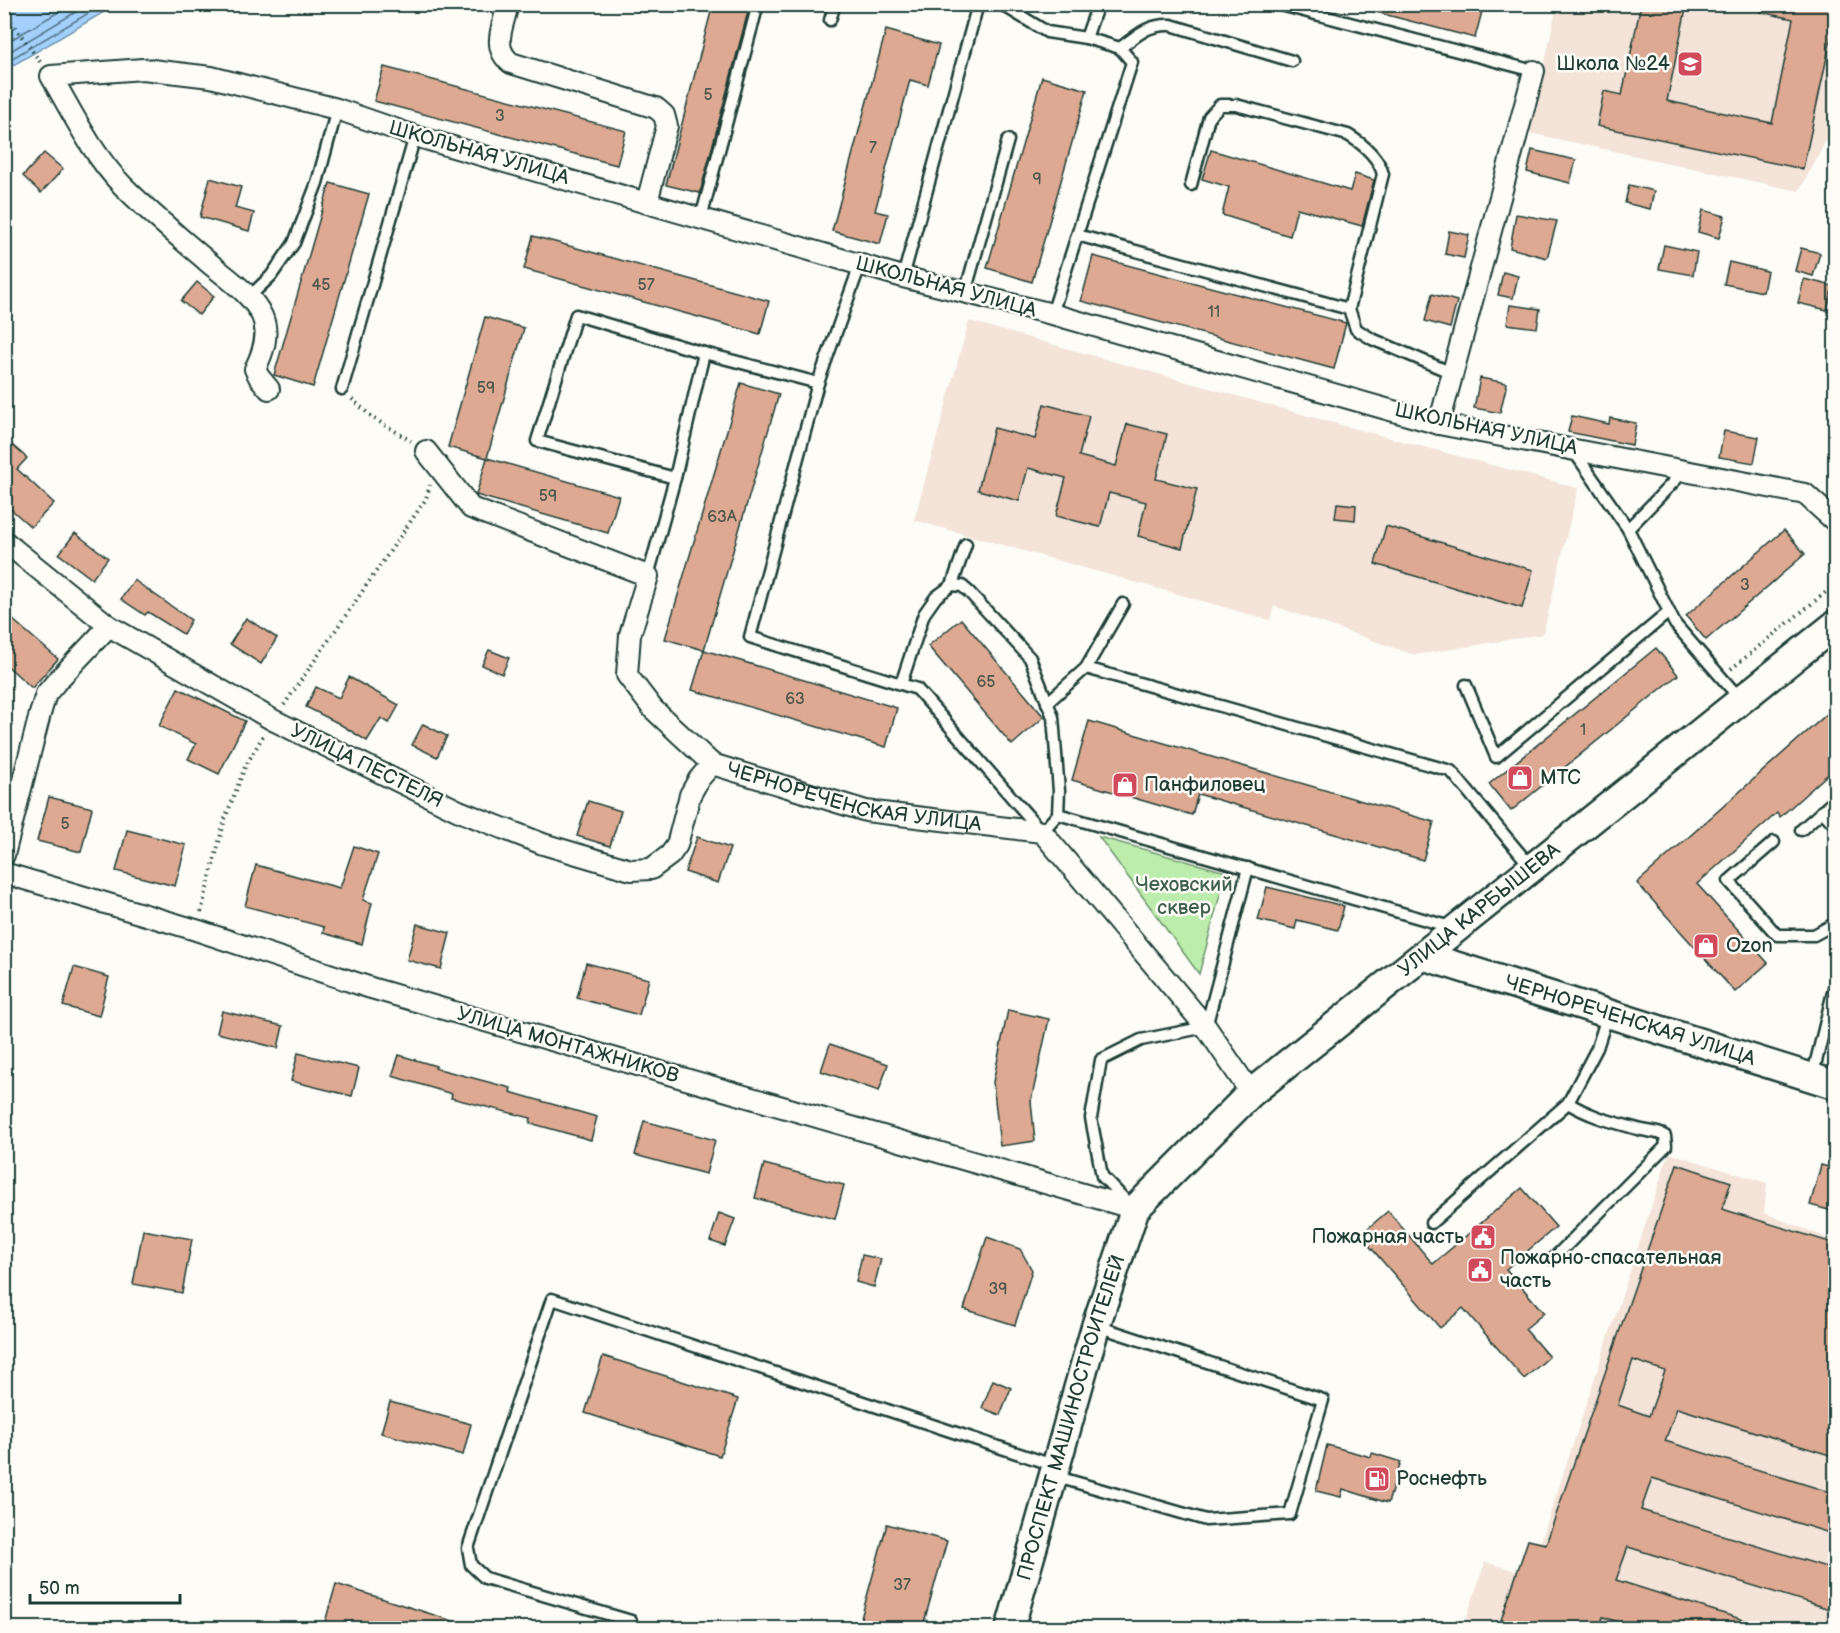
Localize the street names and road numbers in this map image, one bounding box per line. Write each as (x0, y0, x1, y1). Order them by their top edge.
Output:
street label: ШКОЛЬНАЯ УЛИЦА (386, 116, 573, 190)
street label: ШКОЛЬНАЯ УЛИЦА (853, 251, 1040, 323)
street label: ШКОЛЬНАЯ УЛИЦА (1392, 398, 1580, 460)
street label: УЛИЦА ПЕСТЕЛЯ (287, 719, 447, 813)
street label: ЧЕРНОРЕЧЕНСКАЯ УЛИЦА (724, 757, 983, 837)
street label: УЛИЦА КАРБЫШЕВА (1394, 837, 1566, 982)
street label: ЧЕРНОРЕЧЕНСКАЯ УЛИЦА (1502, 970, 1759, 1071)
street label: УЛИЦА МОНТАЖНИКОВ (454, 1002, 682, 1088)
street label: ПРОСПЕКТ МАШИНОСТРОИТЕЛЕЙ (1012, 1252, 1131, 1583)

